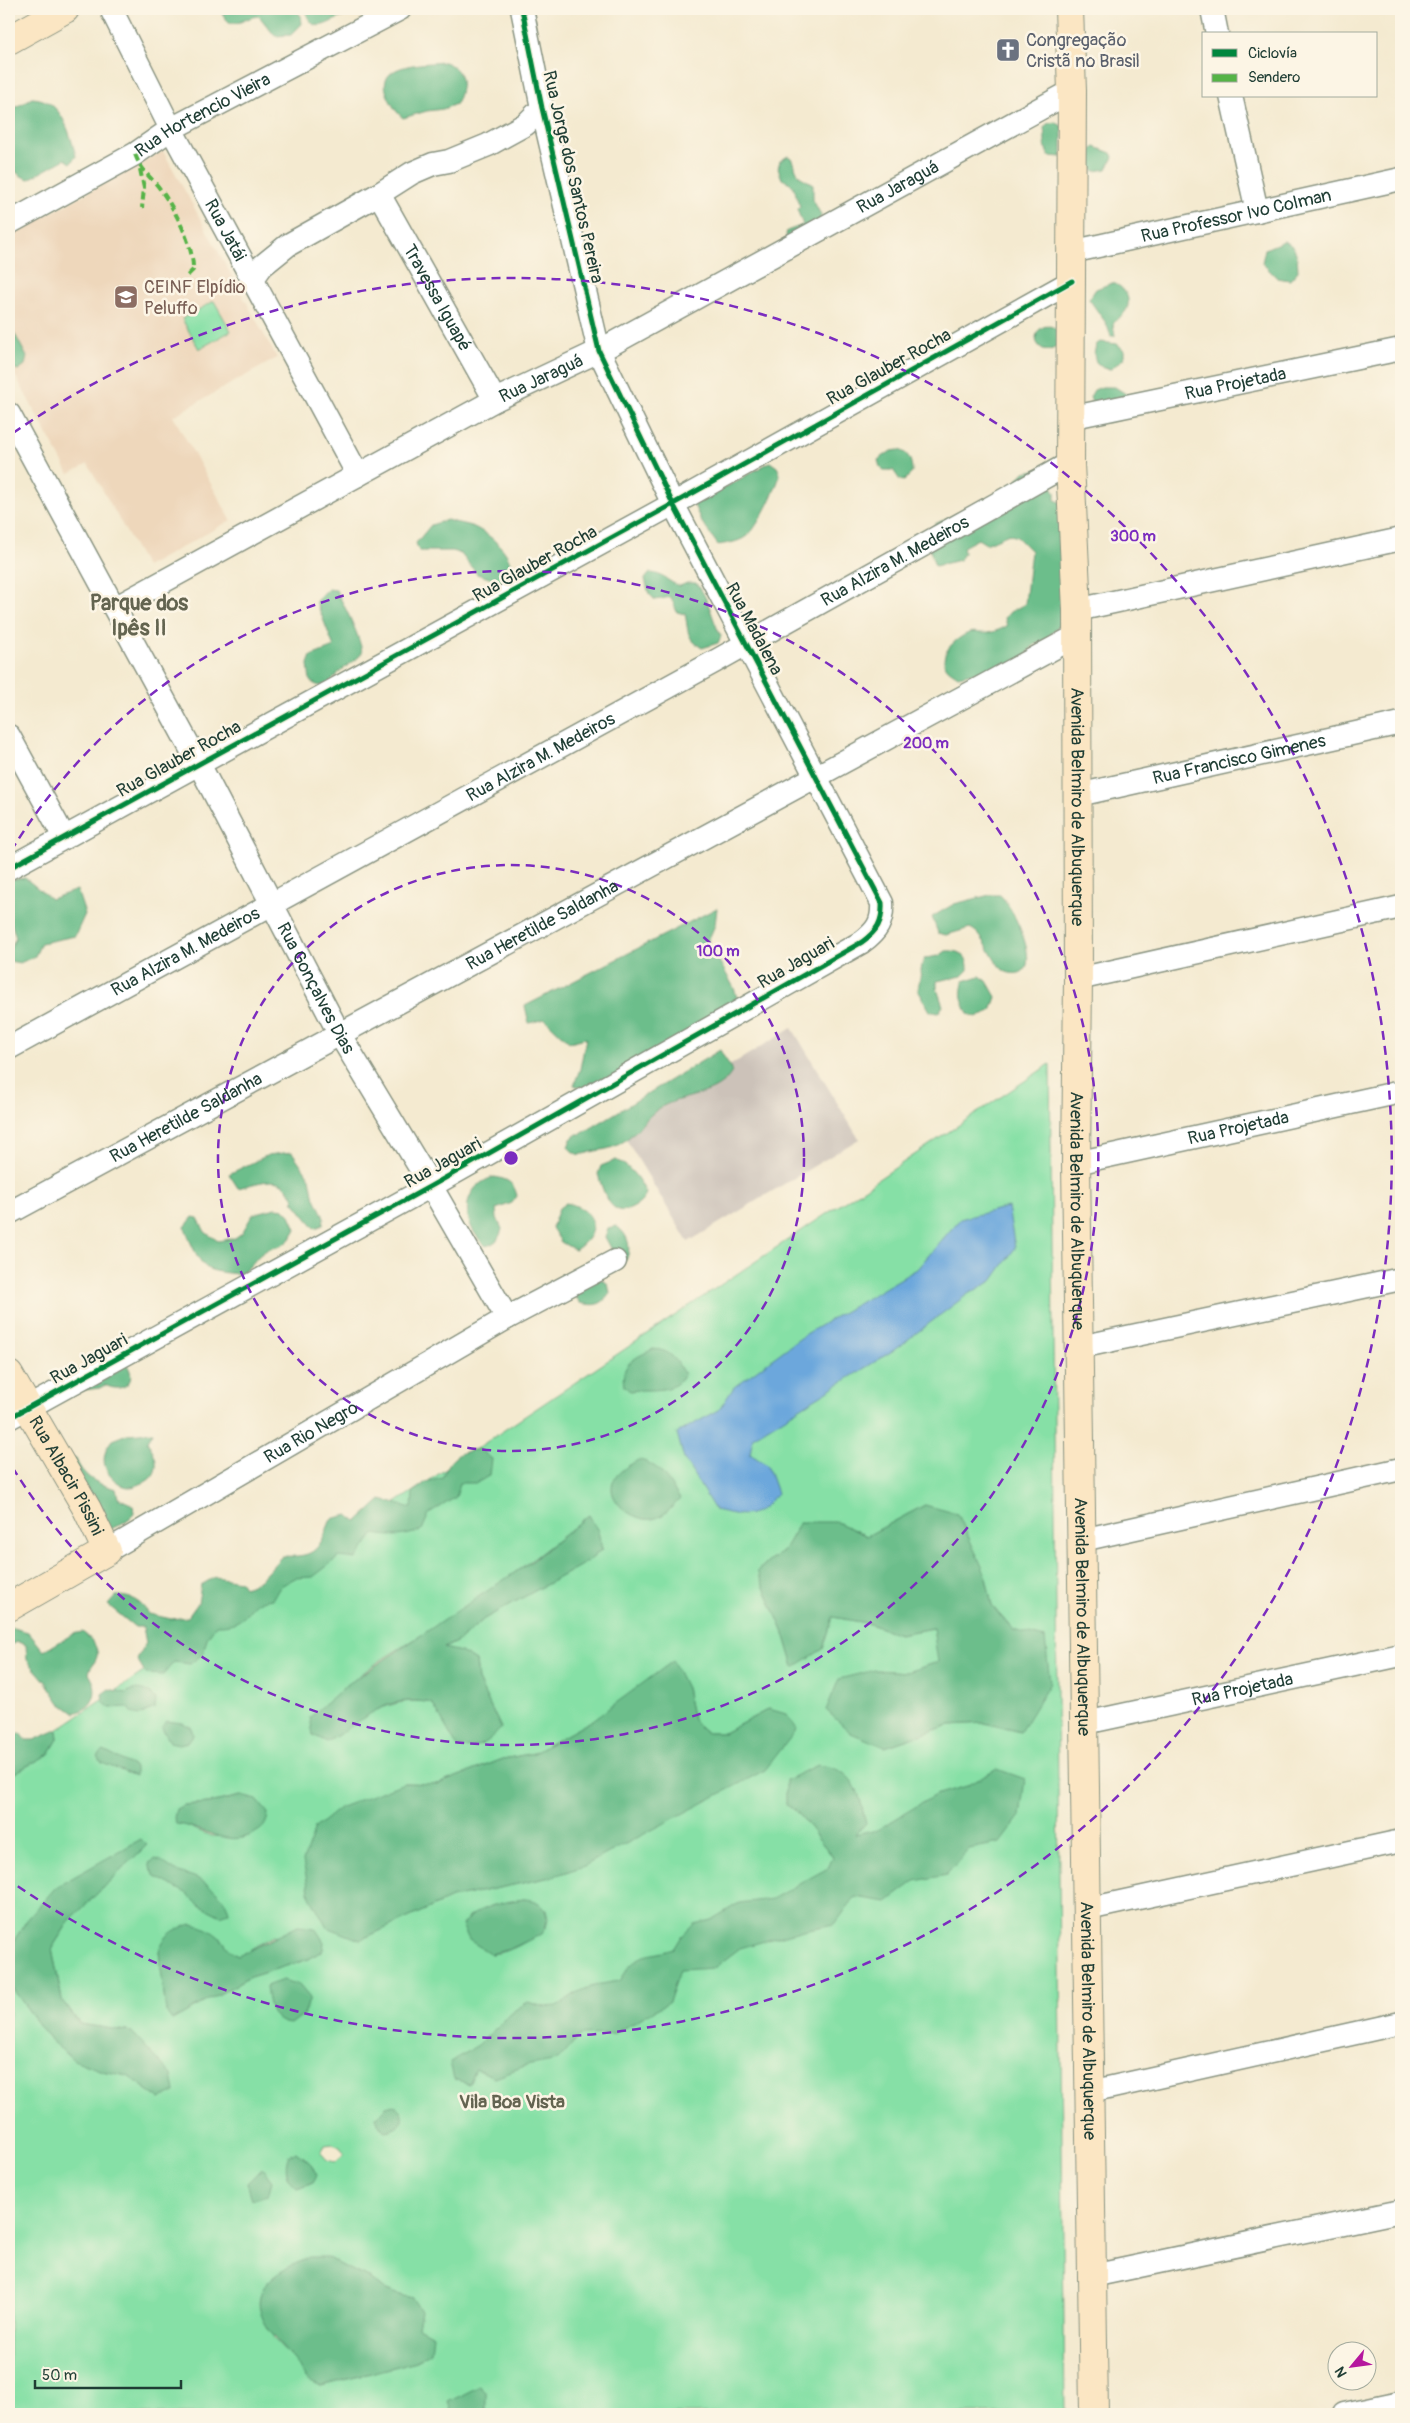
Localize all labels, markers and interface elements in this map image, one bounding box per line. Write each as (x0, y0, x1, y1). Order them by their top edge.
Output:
place label: Congregação Cristã no Brasil (1026, 29, 1140, 73)
legend (1202, 32, 1378, 98)
church icon: Congregação Cristã no Brasil (995, 37, 1021, 63)
text: Ciclovía (1248, 44, 1297, 63)
street label: Rua Hortencio Vieira (130, 67, 274, 162)
text: Sendero (1248, 68, 1300, 87)
street label: Rua Jorge dos Santos Pereira (537, 69, 609, 285)
street label: Rua Jaraguá (853, 155, 943, 219)
street label: Rua Professor Ivo Colman (1139, 183, 1333, 248)
street label: Rua Jatái (200, 195, 252, 265)
street label: Travessa Iguapé (398, 240, 477, 355)
place label: CEINF Elpídio Peluffo (144, 276, 246, 320)
school or university icon: CEINF Elpídio Peluffo (113, 284, 139, 310)
street label: Rua Glauber Rocha (823, 323, 955, 411)
street label: Rua Jaraguá (495, 349, 587, 408)
street label: Rua Projetada (1183, 362, 1288, 405)
street label: Rua Alzira M. Medeiros (817, 510, 973, 611)
street label: Rua Glauber Rocha (469, 520, 601, 608)
text: 300 m (1110, 527, 1156, 546)
street label: Rua Madalena (720, 579, 788, 679)
district label: Parque dos Ipês II (90, 589, 188, 642)
street label: Avenida Belmiro de Albuquerque (1066, 687, 1089, 926)
street label: Rua Alzira M. Medeiros (462, 707, 619, 807)
street label: Rua Glauber Rocha (113, 715, 245, 803)
street label: Rua Francisco Gimenes (1150, 729, 1328, 790)
text: 200 m (903, 734, 949, 753)
street label: Rua Heretilde Saldanha (462, 874, 622, 975)
street label: Rua Alzira M. Medeiros (107, 901, 264, 1001)
street label: Rua Gonçalves Dias (272, 918, 360, 1058)
street label: Rua Jaguari (754, 932, 838, 994)
text: 100 m (697, 942, 739, 961)
street label: Rua Heretilde Saldanha (106, 1067, 266, 1168)
street label: Avenida Belmiro de Albuquerque (1064, 1091, 1090, 1330)
street label: Rua Projetada (1185, 1105, 1291, 1150)
street label: Rua Jaguari (400, 1132, 486, 1194)
centre of rings (502, 1149, 520, 1167)
street label: Rua Jaguari (46, 1328, 132, 1390)
street label: Rua Rio Negro (260, 1396, 362, 1469)
street label: Rua Albacir Pissini (24, 1412, 109, 1539)
street label: Avenida Belmiro de Albuquerque (1069, 1497, 1096, 1736)
street label: Rua Projetada (1190, 1667, 1295, 1711)
street label: Avenida Belmiro de Albuquerque (1075, 1901, 1102, 2140)
district label: Vila Boa Vista (459, 2090, 565, 2114)
north arrow (1328, 2340, 1378, 2390)
scale bar (35, 2358, 181, 2390)
text: N (1331, 2364, 1351, 2380)
text: 50 m (42, 2366, 77, 2385)

